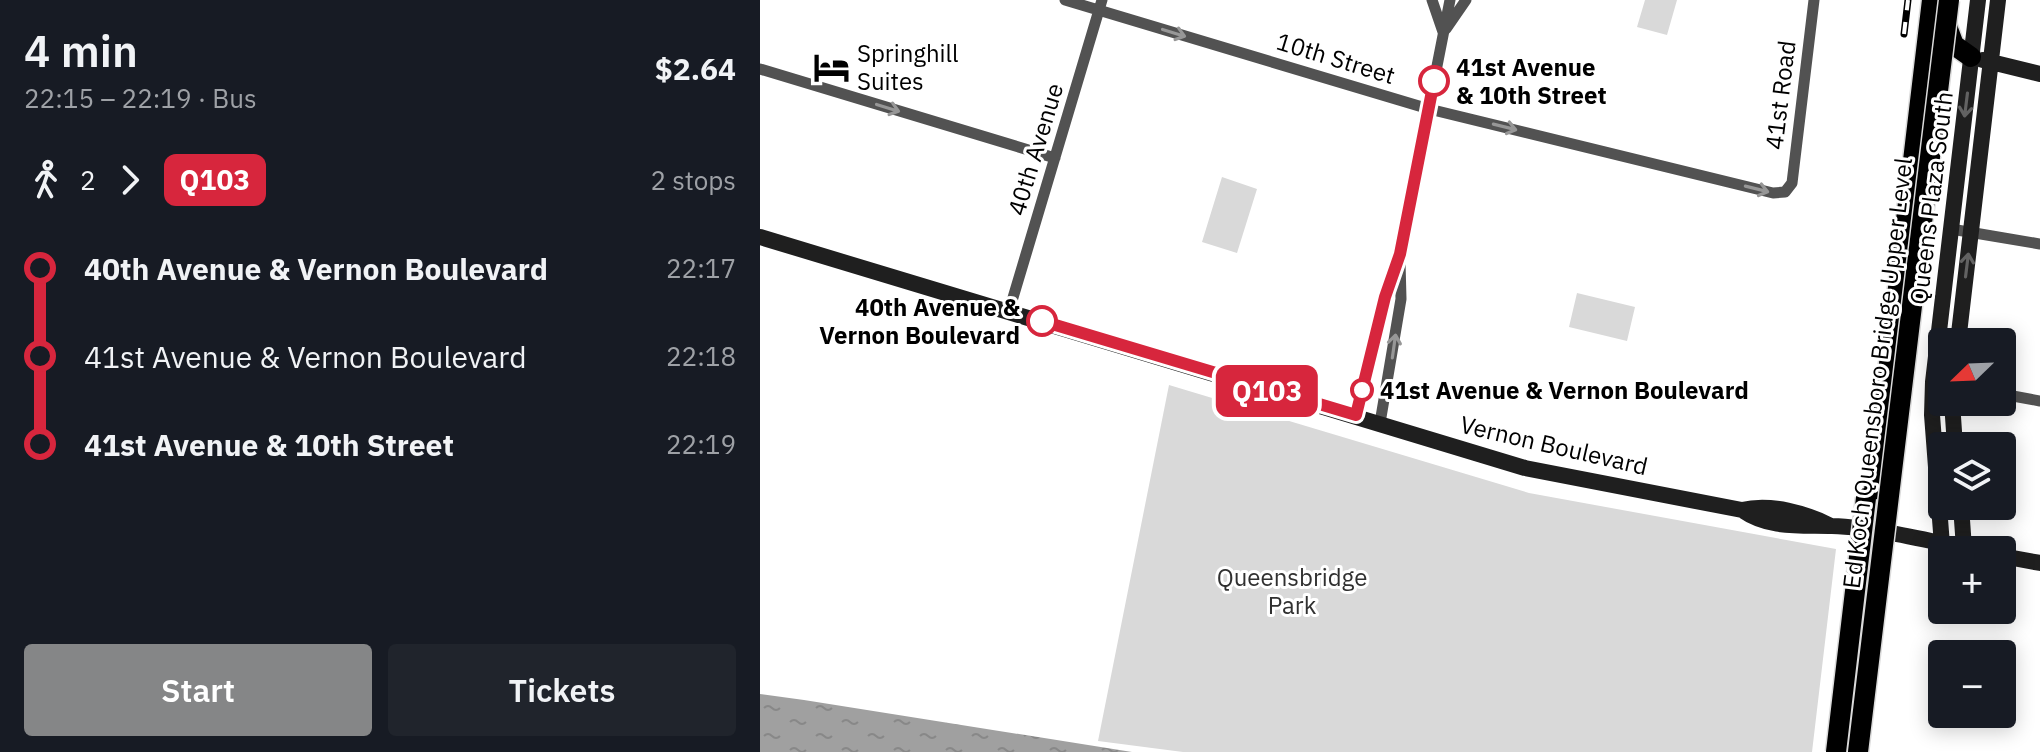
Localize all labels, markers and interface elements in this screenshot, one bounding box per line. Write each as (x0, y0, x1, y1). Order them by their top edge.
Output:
text: 4 min (24, 22, 138, 79)
street label: 10th Street (1273, 25, 1399, 91)
one-way arrow (1161, 26, 1187, 41)
place label: Springhill Suites (857, 37, 959, 97)
street label: 41st Road (1757, 39, 1803, 151)
hotel icon: Springhill Suites (812, 48, 850, 86)
text: $2.64 (655, 49, 736, 88)
place label: 41st Avenue & 10th Street (1456, 51, 1607, 111)
marker: 41st Avenue & 10th Street (1419, 66, 1449, 96)
street label: 40th Avenue (1000, 79, 1070, 219)
text: 22:15 – 22:19 · Bus (24, 81, 257, 115)
street label: Queens Plaza South (1902, 90, 1960, 306)
one-way arrow (1958, 91, 1973, 118)
one-way arrow (875, 101, 901, 116)
one-way arrow (1492, 121, 1517, 136)
street label: Ed Koch Queensboro Bridge Upper Level (1835, 156, 1919, 590)
icon: walk (24, 158, 68, 202)
icon: forward (108, 158, 152, 202)
text: Q103 (180, 161, 250, 198)
text: 2 (80, 163, 96, 197)
text: 2 stops (650, 163, 736, 197)
one-way arrow (1744, 183, 1770, 198)
text: 40th Avenue & Vernon Boulevard (84, 249, 548, 288)
text: 22:17 (666, 251, 736, 285)
one-way arrow (1960, 252, 1975, 278)
place label: 40th Avenue & Vernon Boulevard (819, 291, 1021, 351)
marker: 40th Avenue & Vernon Boulevard (1027, 306, 1057, 336)
north arrow (1928, 328, 2016, 416)
map controls (1928, 328, 2016, 728)
one-way arrow (1387, 334, 1402, 360)
text: 41st Avenue & Vernon Boulevard (84, 337, 527, 376)
text: 22:18 (666, 339, 736, 373)
line badge: Q103 (1211, 365, 1323, 417)
text: Q103 (1232, 372, 1302, 409)
place label: 41st Avenue & Vernon Boulevard (1380, 374, 1749, 406)
marker: 41st Avenue & Vernon Boulevard (1351, 379, 1373, 401)
street label: Vernon Boulevard (1457, 408, 1651, 482)
text: 41st Avenue & 10th Street (84, 425, 454, 464)
text: 22:19 (666, 427, 736, 461)
button: layers (1928, 432, 2016, 520)
button: + (1928, 536, 2016, 624)
park label: Queensbridge Park (1217, 561, 1367, 621)
button: − (1928, 640, 2016, 728)
button: Start (24, 644, 372, 736)
button: Tickets (388, 644, 736, 736)

